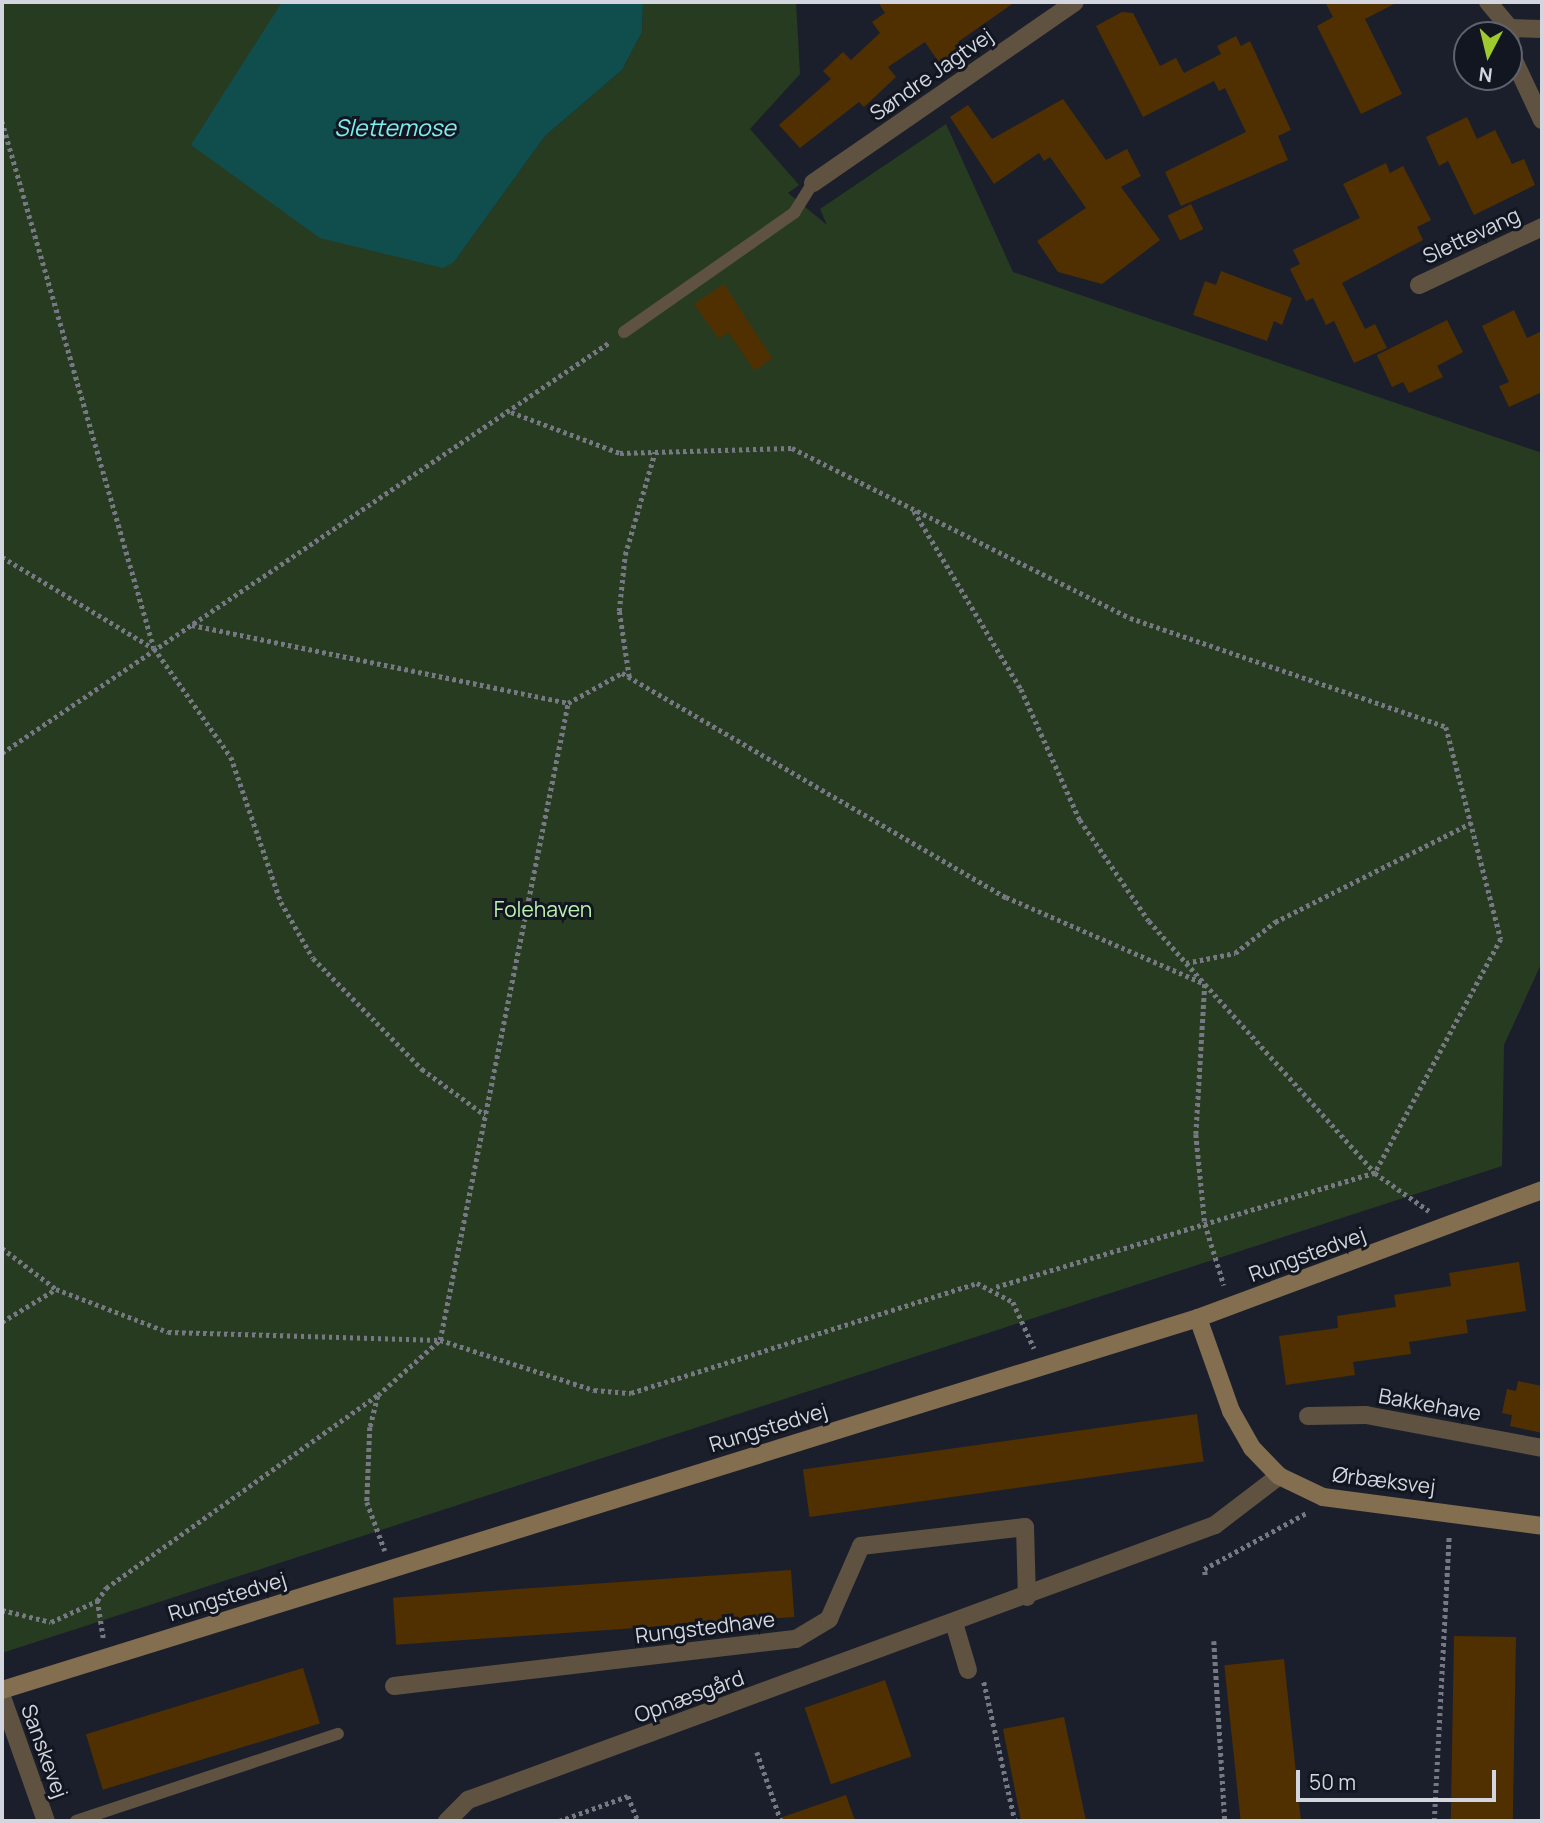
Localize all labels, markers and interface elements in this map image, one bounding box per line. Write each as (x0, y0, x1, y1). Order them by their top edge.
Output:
north arrow (1453, 21, 1523, 91)
street label: Søndre Jagtvej (865, 22, 997, 126)
text: N (1477, 61, 1494, 89)
water label: Slettemose (334, 113, 456, 141)
street label: Slettevang (1418, 202, 1524, 268)
park label: Folehaven (494, 896, 592, 922)
street label: Rungstedvej (1245, 1221, 1369, 1287)
street label: Bakkehave (1377, 1383, 1483, 1425)
street label: Rungstedvej (706, 1397, 830, 1457)
street label: Ørbæksvej (1331, 1461, 1437, 1499)
street label: Rungstedvej (165, 1566, 289, 1626)
street label: Rungstedhave (634, 1606, 776, 1648)
street label: Opnæsgård (631, 1665, 747, 1727)
street label: Sanskevej (16, 1701, 74, 1801)
scale bar (1299, 1756, 1498, 1800)
text: 50 m (1309, 1768, 1356, 1796)

